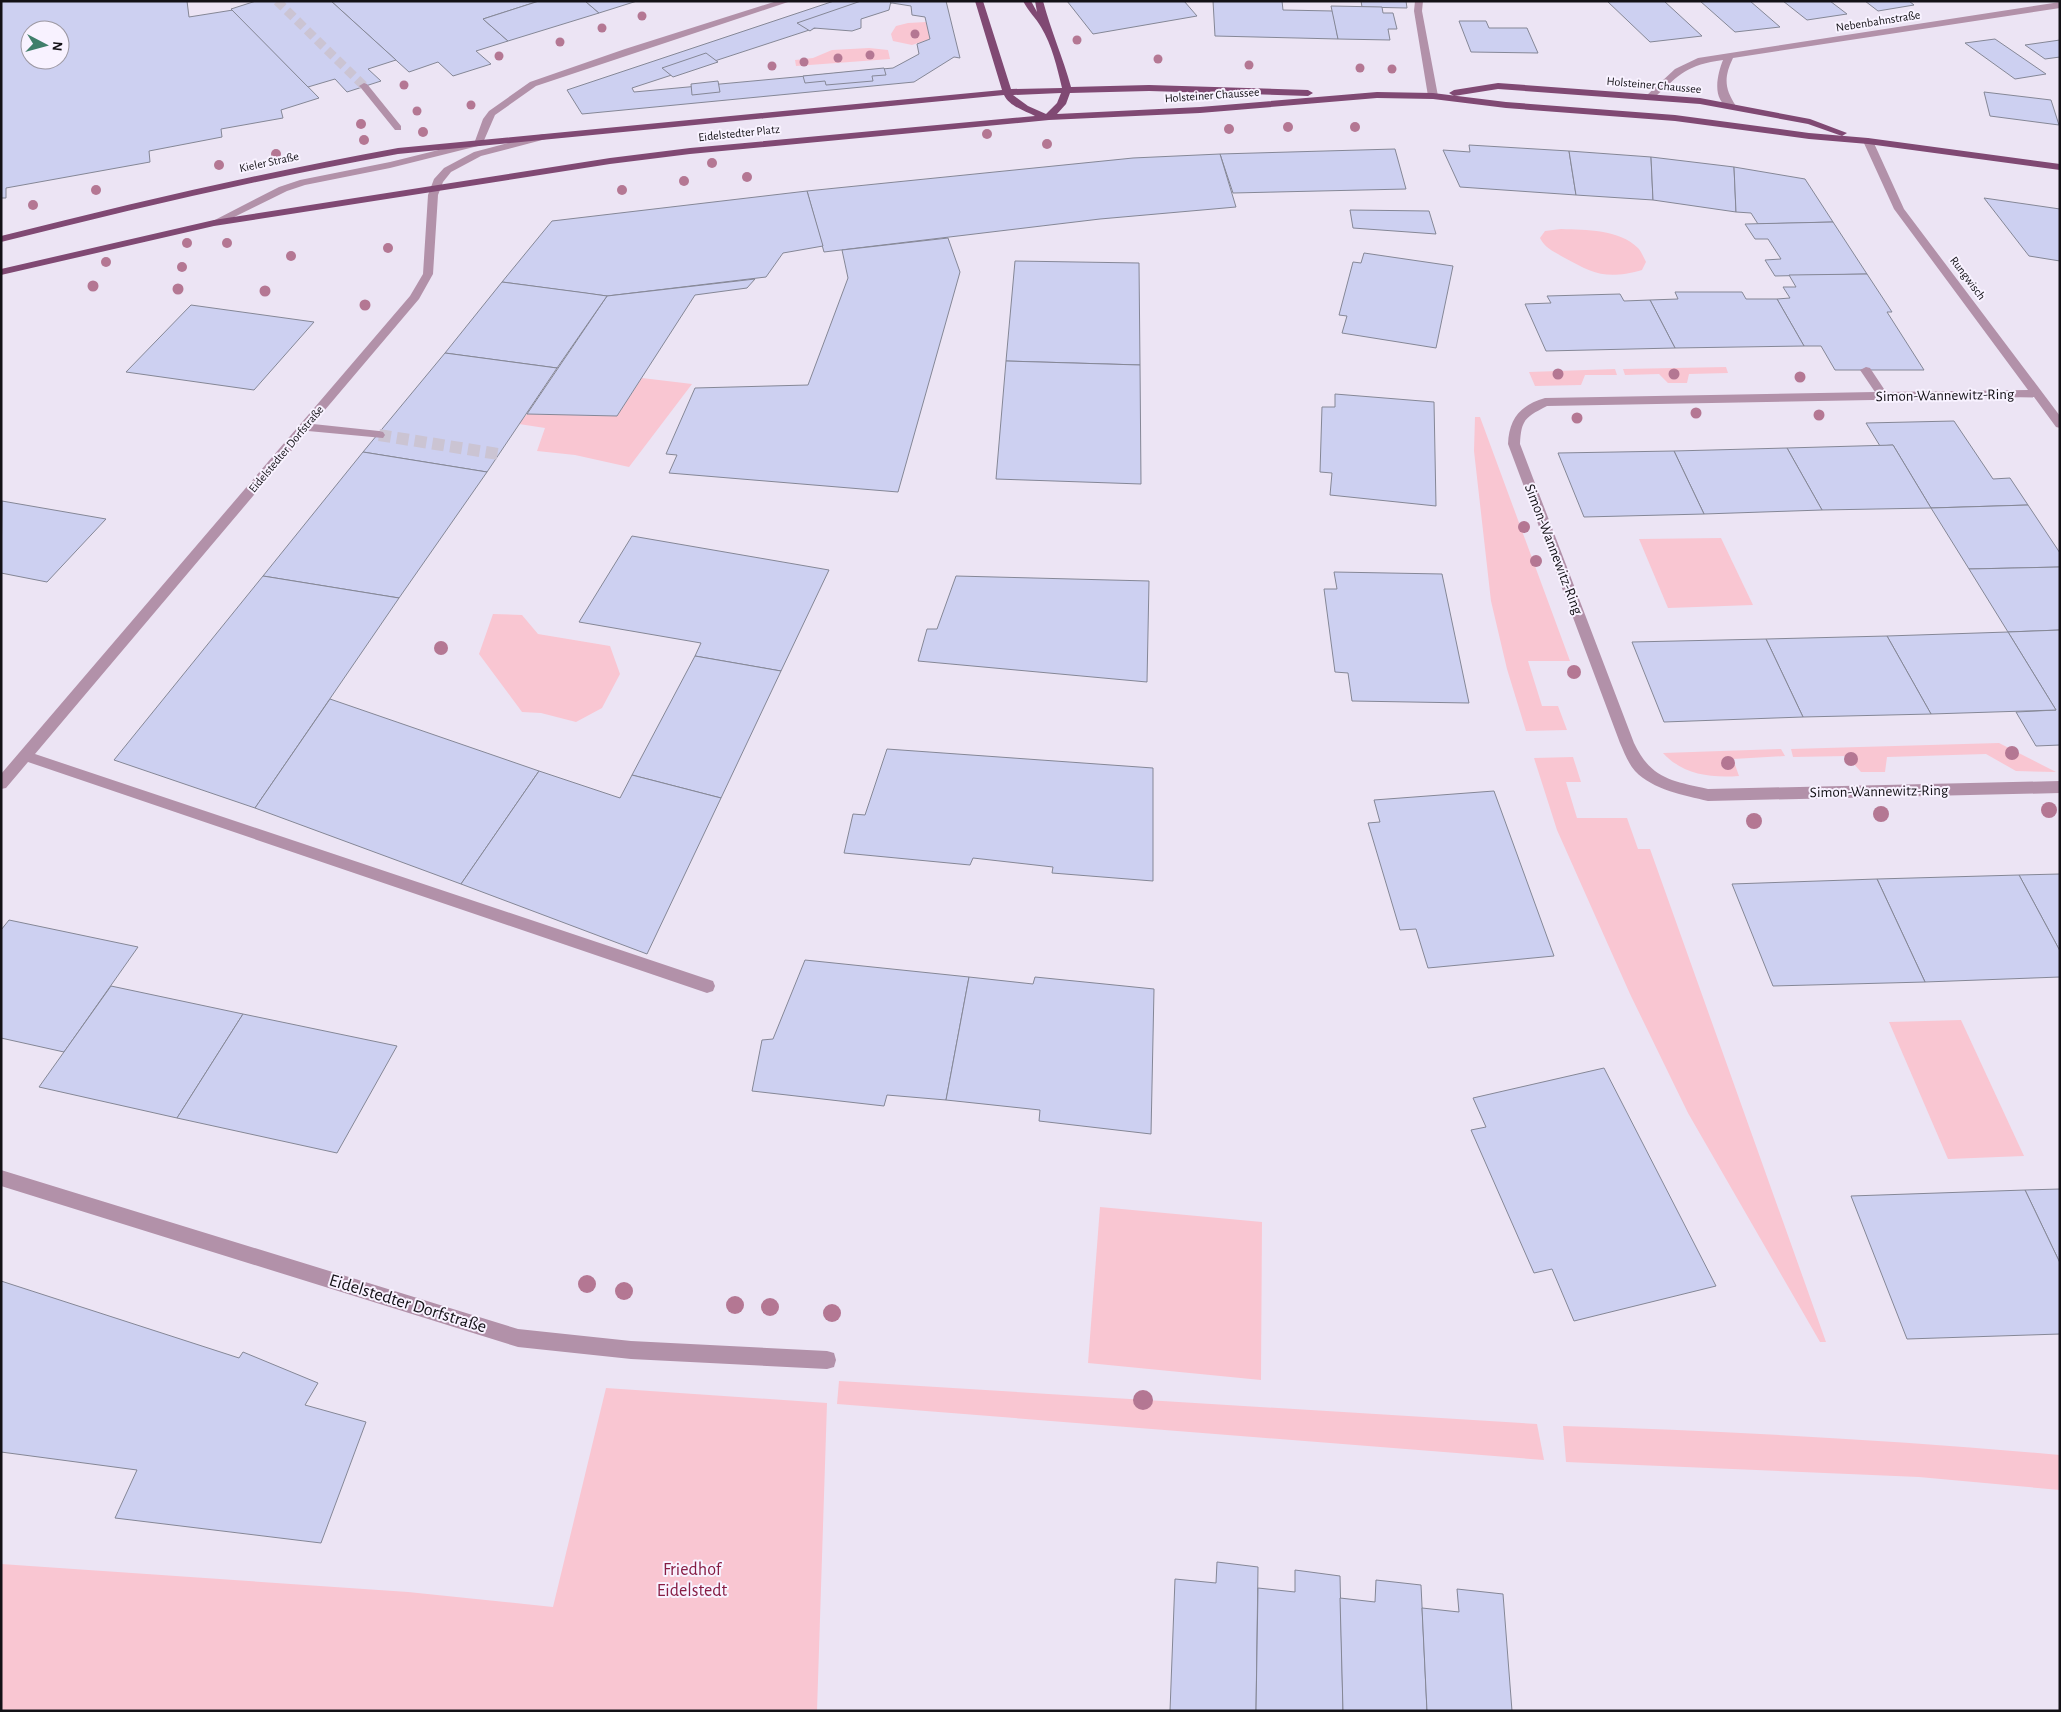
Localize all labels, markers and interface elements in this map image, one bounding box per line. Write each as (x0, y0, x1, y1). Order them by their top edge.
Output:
street label: Nebenbahnstraße (1835, 8, 1921, 34)
north arrow (20, 20, 70, 70)
text: N (49, 41, 64, 52)
street label: Holsteiner Chaussee (1606, 75, 1702, 95)
street label: Holsteiner Chaussee (1164, 86, 1260, 104)
street label: Eidelstedter Platz (698, 123, 780, 143)
street label: Kieler Straße (238, 150, 300, 174)
street label: Rungwisch (1948, 254, 1988, 302)
street label: Simon-Wannewitz-Ring (1876, 387, 2015, 404)
street label: Eidelstedter Dorfstraße (246, 403, 326, 495)
street label: Simon-Wannewitz-Ring (1522, 482, 1586, 617)
street label: Simon-Wannewitz-Ring (1810, 783, 1949, 800)
street label: Eidelstedter Dorfstraße (327, 1271, 489, 1336)
park label: Friedhof Eidelstedt (657, 1561, 728, 1600)

